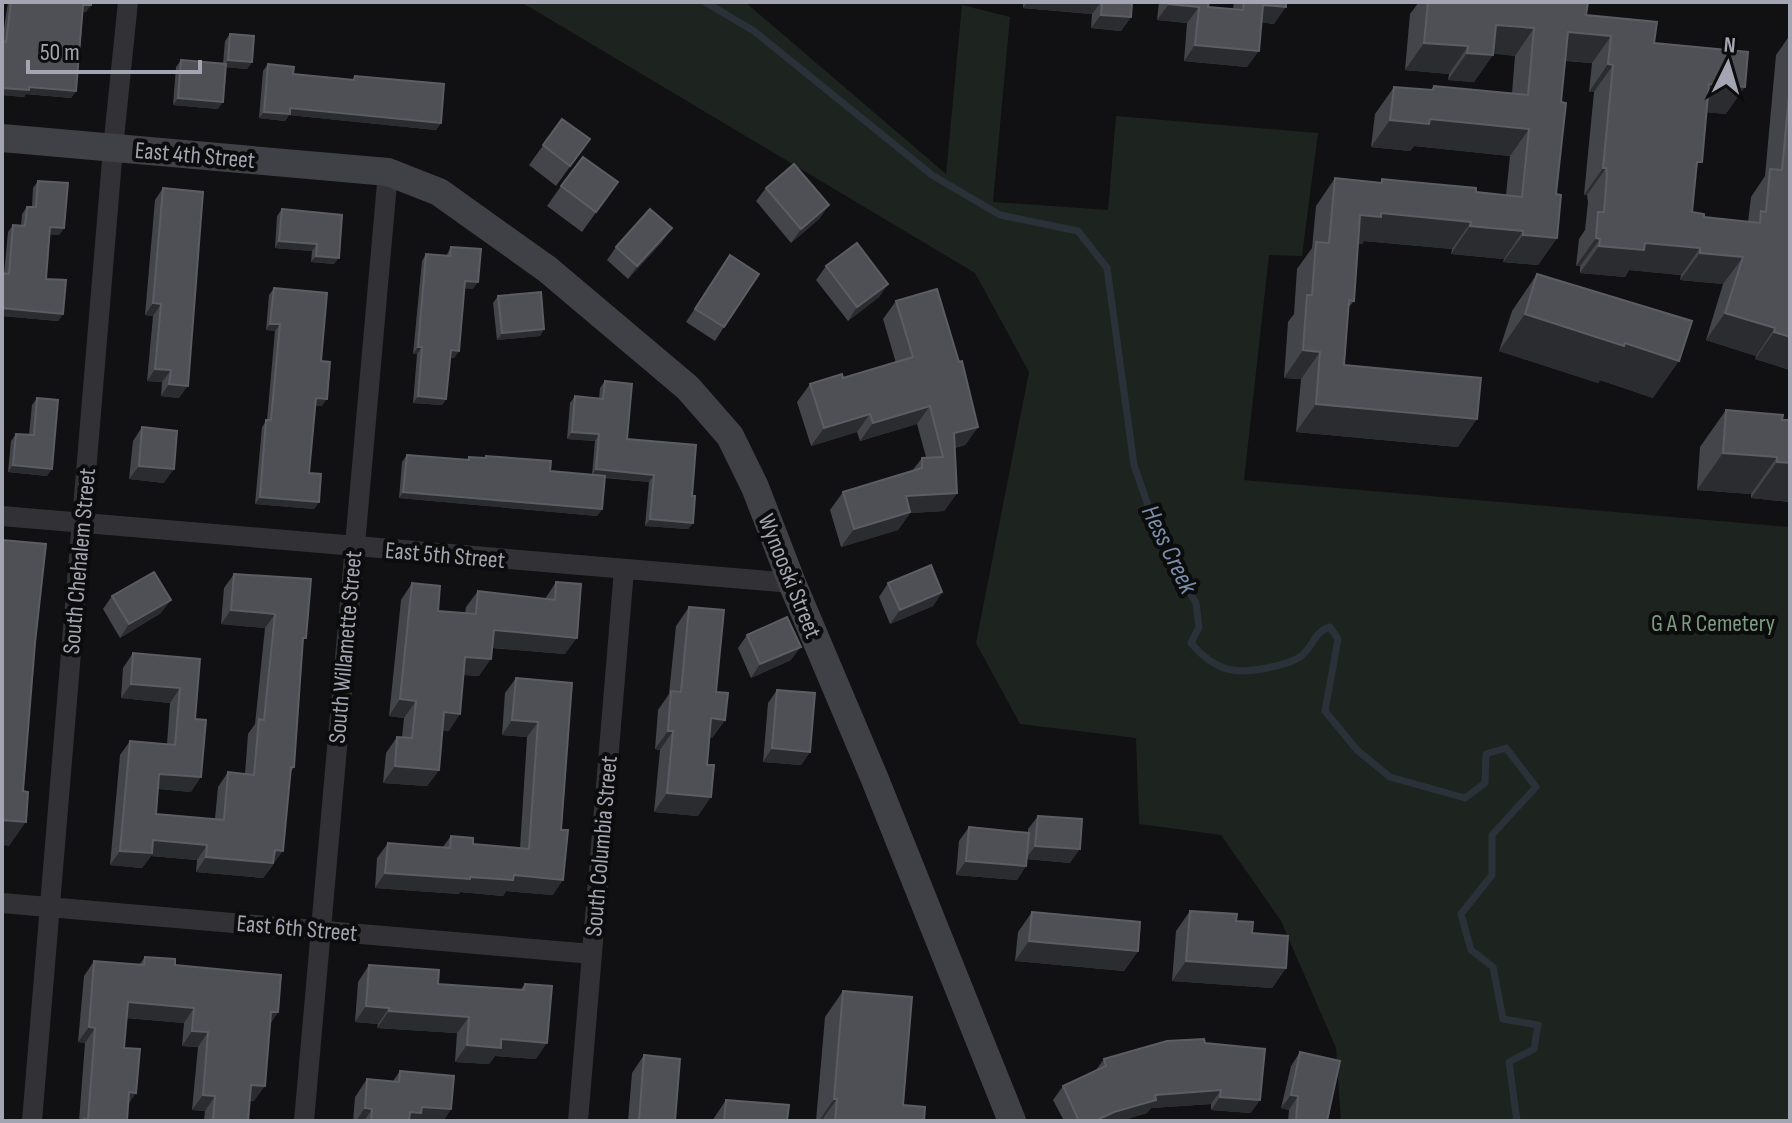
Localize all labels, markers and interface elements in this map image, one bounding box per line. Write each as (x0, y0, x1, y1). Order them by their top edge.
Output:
scale bar (28, 24, 200, 74)
north arrow (1688, 24, 1768, 104)
text: N (1723, 32, 1737, 60)
text: 50 m (40, 38, 80, 67)
street label: East 4th Street (134, 136, 256, 175)
street label: South Chehalem Street (57, 467, 102, 655)
water label: Hess Creek (1134, 500, 1204, 600)
street label: Wynooski Street (751, 510, 828, 643)
street label: East 5th Street (384, 536, 506, 575)
street label: South Willamette Street (323, 549, 368, 745)
park label: G A R Cemetery (1651, 609, 1775, 638)
street label: South Columbia Street (579, 755, 624, 938)
street label: East 6th Street (235, 909, 359, 948)

